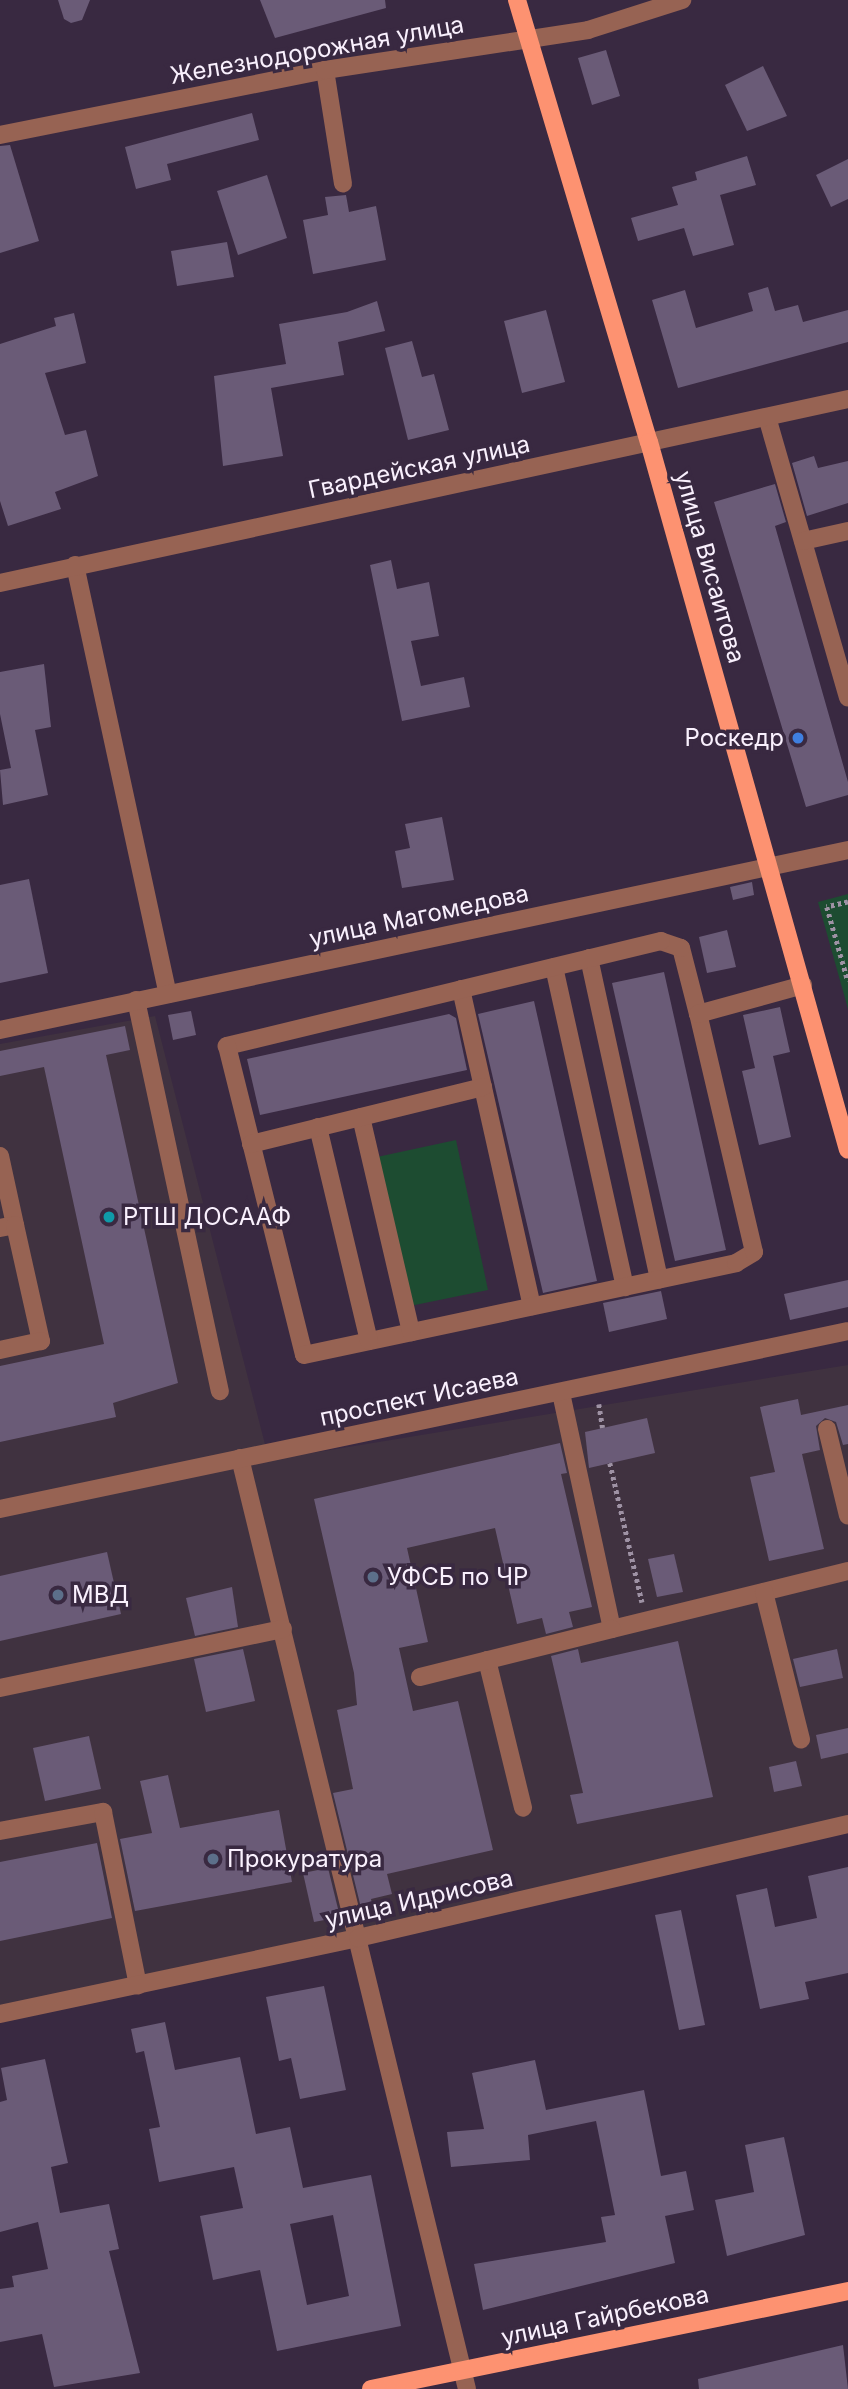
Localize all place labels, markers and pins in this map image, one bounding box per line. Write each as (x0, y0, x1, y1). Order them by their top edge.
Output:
place label: Роскедр (684, 724, 784, 752)
marker: Роскедр (790, 730, 806, 746)
place label: РТШ ДОСААФ (123, 1203, 291, 1231)
marker: РТШ ДОСААФ (101, 1209, 117, 1225)
place label: УФСБ по ЧР (387, 1563, 528, 1591)
marker: УФСБ по ЧР (365, 1569, 381, 1585)
place label: МВД (72, 1581, 129, 1609)
marker: МВД (50, 1587, 66, 1603)
place label: Прокуратура (227, 1845, 382, 1873)
marker: Прокуратура (205, 1851, 221, 1867)

